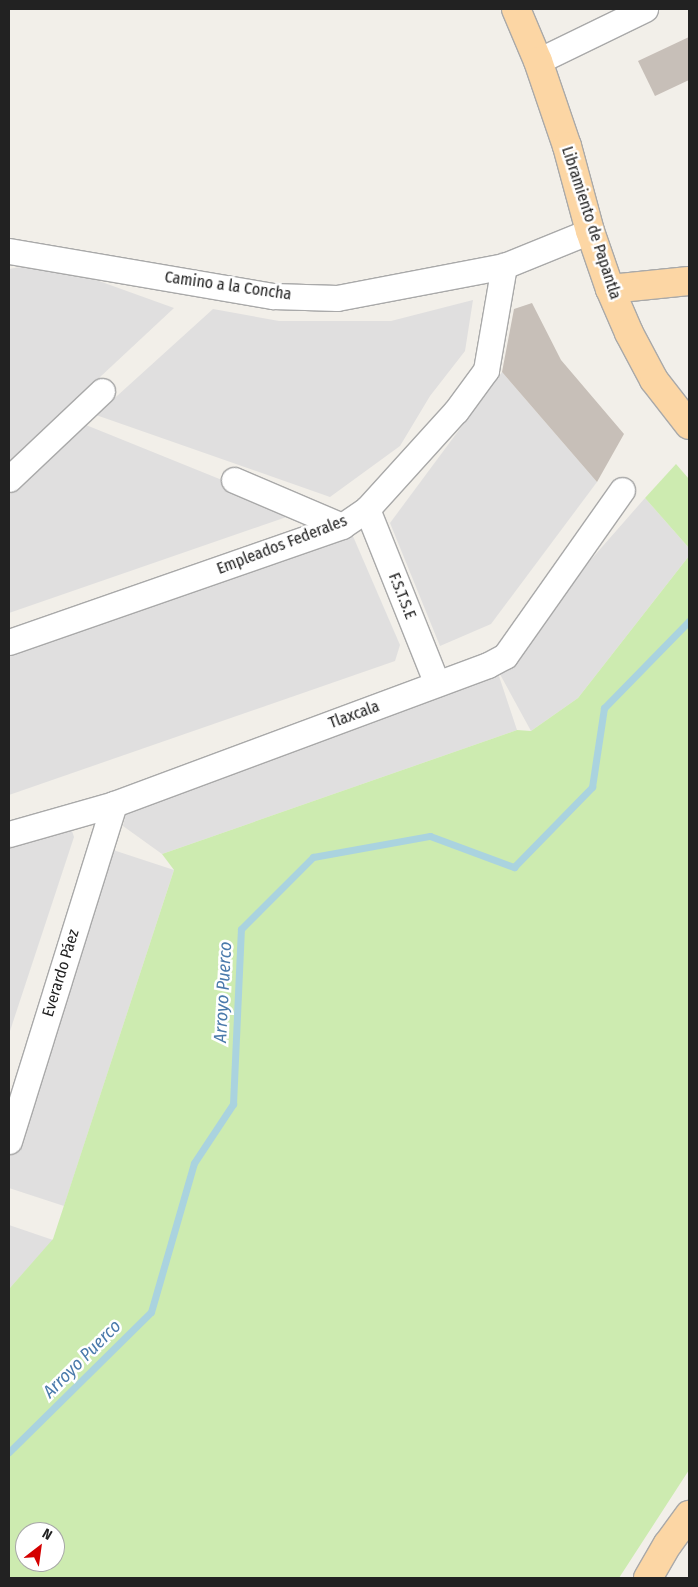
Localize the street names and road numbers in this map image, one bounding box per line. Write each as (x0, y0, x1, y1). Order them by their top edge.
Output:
street label: Libramiento de Papantla (557, 144, 625, 302)
street label: Camino a la Concha (163, 268, 293, 304)
street label: Empleados Federales (214, 511, 350, 579)
street label: F.S.T.S.E (384, 570, 420, 622)
street label: Tlaxcala (326, 697, 382, 733)
street label: Everardo Páez (39, 927, 83, 1019)

